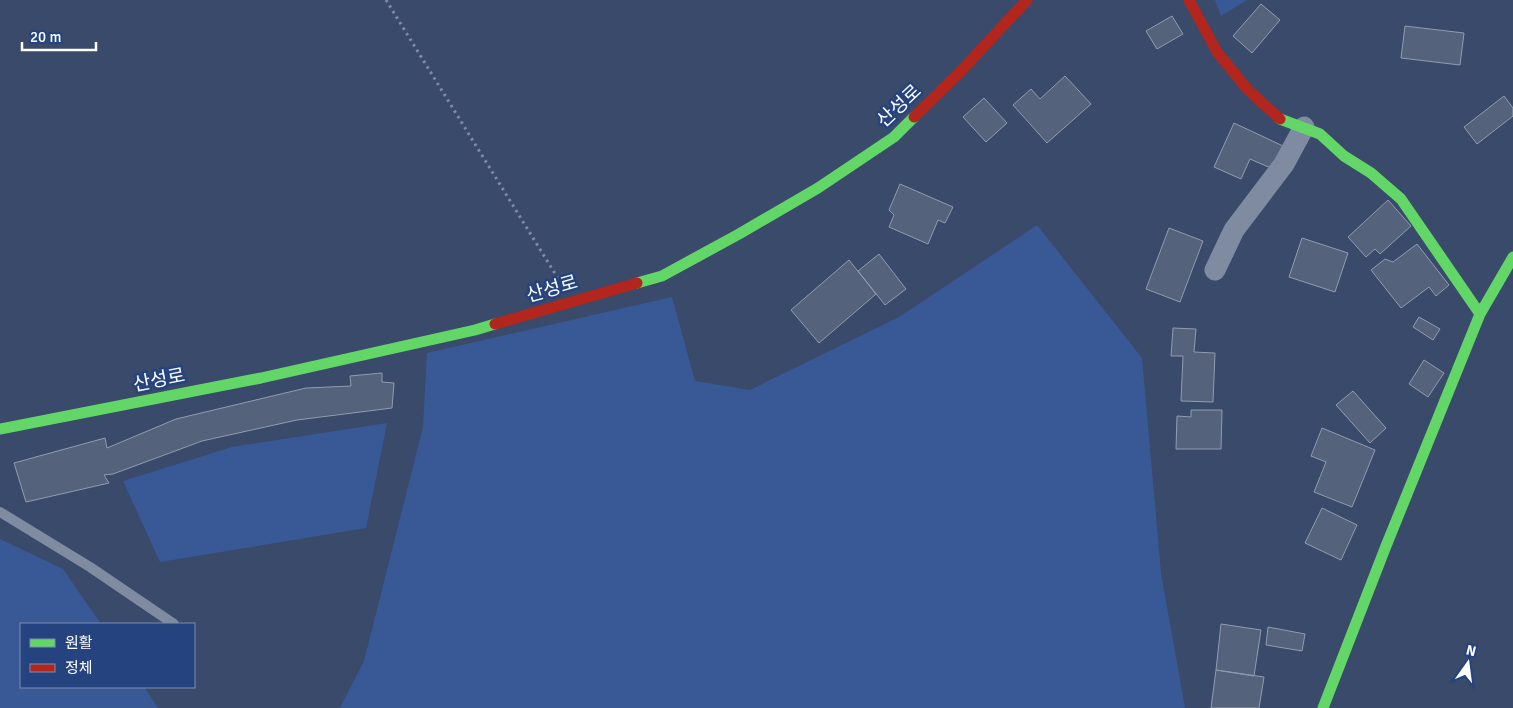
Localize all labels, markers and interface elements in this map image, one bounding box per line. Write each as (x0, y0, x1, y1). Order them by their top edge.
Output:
scale bar (22, 20, 96, 52)
text: 20 m (30, 28, 61, 46)
street label: 산성로 (872, 79, 926, 133)
street label: 산성로 (523, 270, 581, 308)
street label: 산성로 (131, 363, 187, 397)
legend (20, 623, 195, 688)
text: 원활 (65, 634, 93, 652)
north arrow (1443, 638, 1493, 688)
text: N (1464, 641, 1478, 660)
text: 정체 (65, 659, 93, 677)

